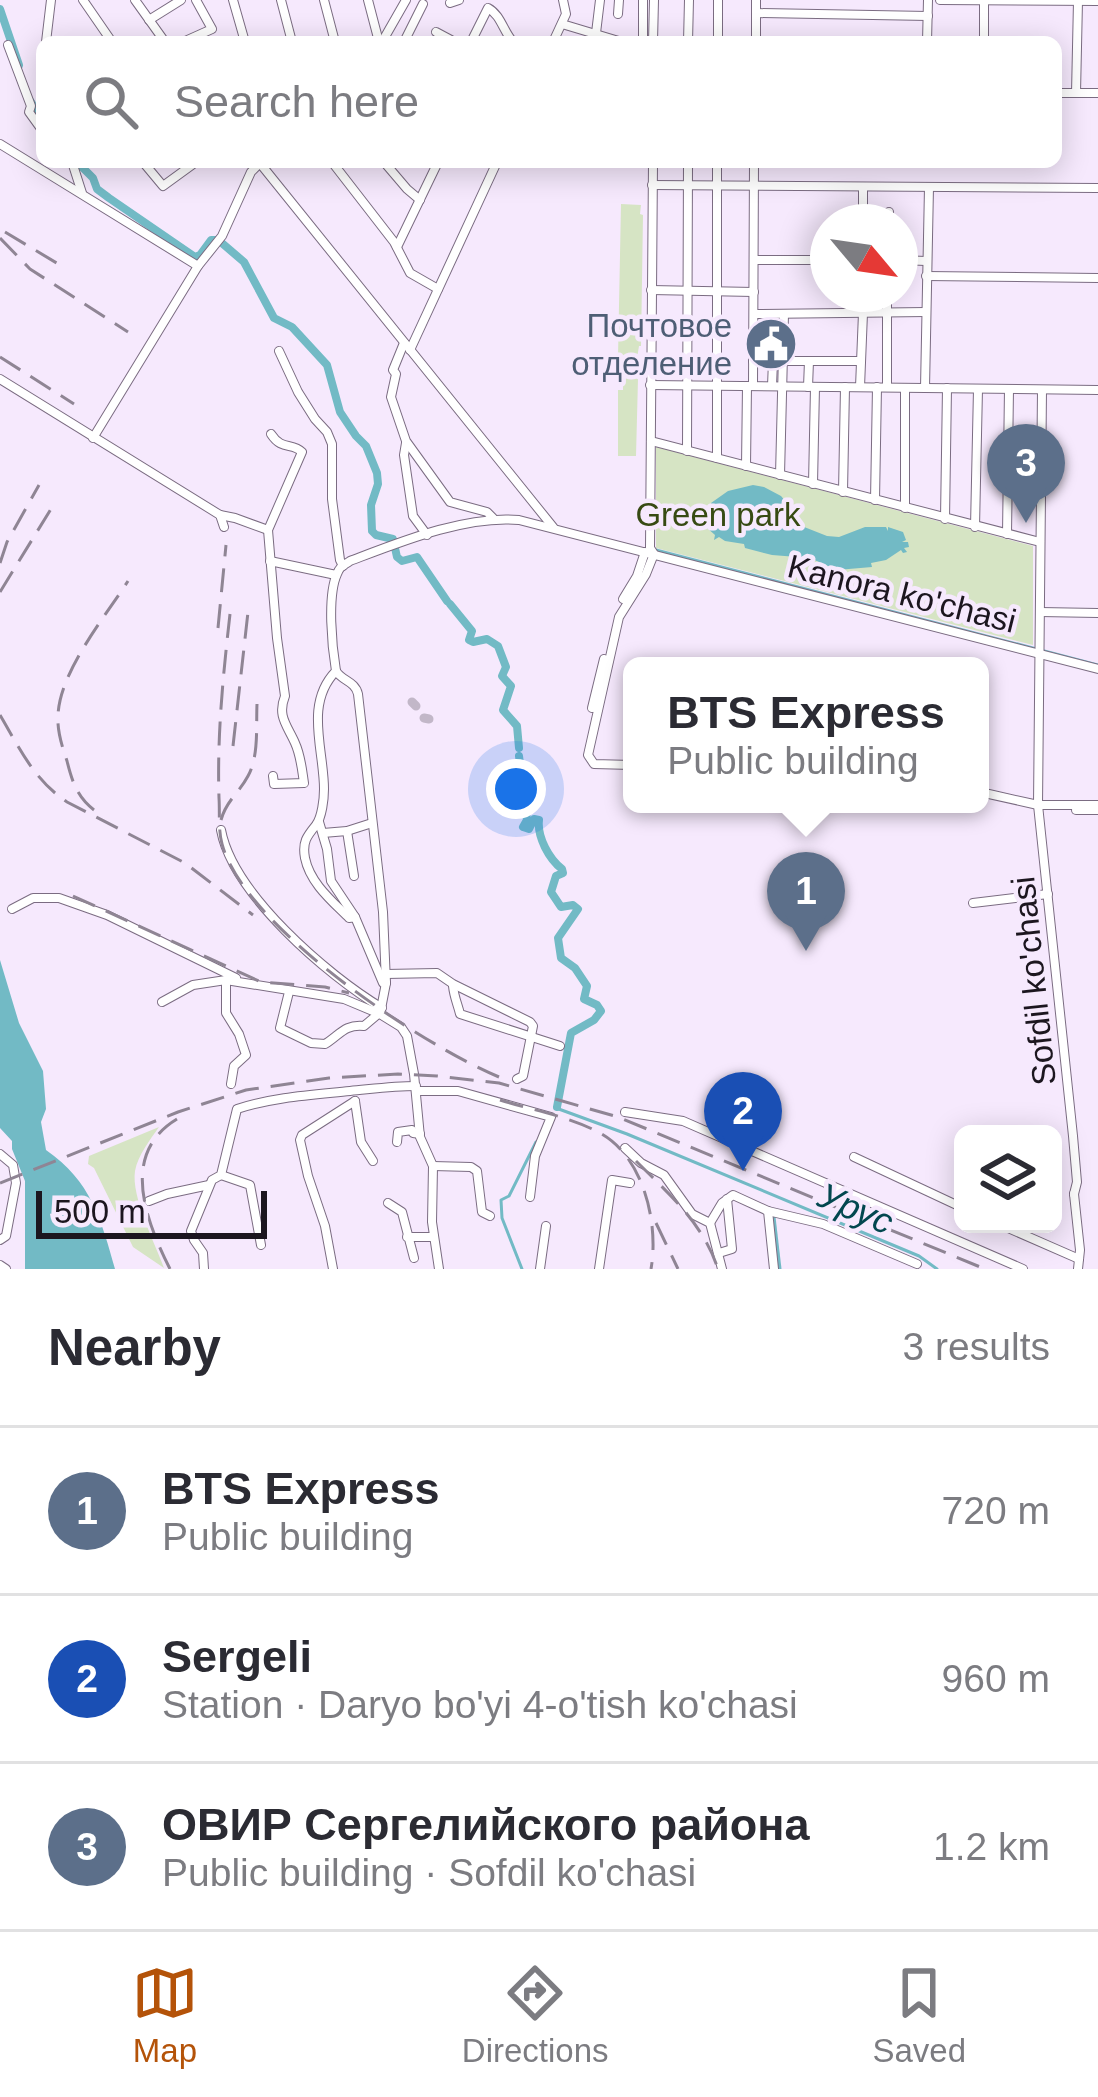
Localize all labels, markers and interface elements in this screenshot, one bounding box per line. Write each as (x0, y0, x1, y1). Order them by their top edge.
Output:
search box (36, 36, 1062, 168)
icon: search (78, 69, 144, 135)
text: Search here (174, 76, 419, 127)
north arrow (810, 204, 918, 312)
place label: Почтовое отделение (571, 307, 732, 382)
public building icon: Почтовое отделение (743, 316, 799, 372)
pin: 3 (987, 424, 1065, 523)
park label: Green park (635, 496, 801, 533)
street label: Kanora ko'chasi (784, 547, 1020, 640)
popup (623, 657, 989, 813)
text: BTS Express (667, 687, 945, 738)
text: Public building (667, 739, 919, 782)
your location (486, 759, 546, 819)
pin: 1 (767, 852, 845, 951)
street label: Sofdil ko'chasi (1004, 875, 1063, 1087)
pin: 2 (704, 1072, 782, 1171)
map controls (954, 1125, 1062, 1233)
button: layers (954, 1125, 1062, 1233)
water label: Урус (811, 1174, 899, 1242)
scale bar (36, 1185, 267, 1238)
text: 500 m (54, 1193, 146, 1230)
text: Nearby (48, 1319, 221, 1376)
text: 3 results (903, 1325, 1050, 1368)
text: BTS Express (162, 1463, 440, 1514)
text: 1 (76, 1489, 98, 1532)
text: 720 m (942, 1489, 1050, 1532)
text: Public building (162, 1515, 414, 1558)
text: Sergeli (162, 1631, 312, 1682)
text: 2 (76, 1657, 98, 1700)
text: 960 m (942, 1657, 1050, 1700)
text: Station · Daryo bo'yi 4-o'tish ko'chasi (162, 1683, 798, 1726)
text: ОВИР Сергелийского района (162, 1799, 810, 1850)
text: 3 (76, 1825, 98, 1868)
text: 1.2 km (933, 1825, 1050, 1868)
text: Public building · Sofdil ko'chasi (162, 1851, 696, 1894)
tab: Map (132, 1960, 198, 2070)
tab: Directions (462, 1960, 609, 2070)
tab: Saved (872, 1960, 966, 2070)

